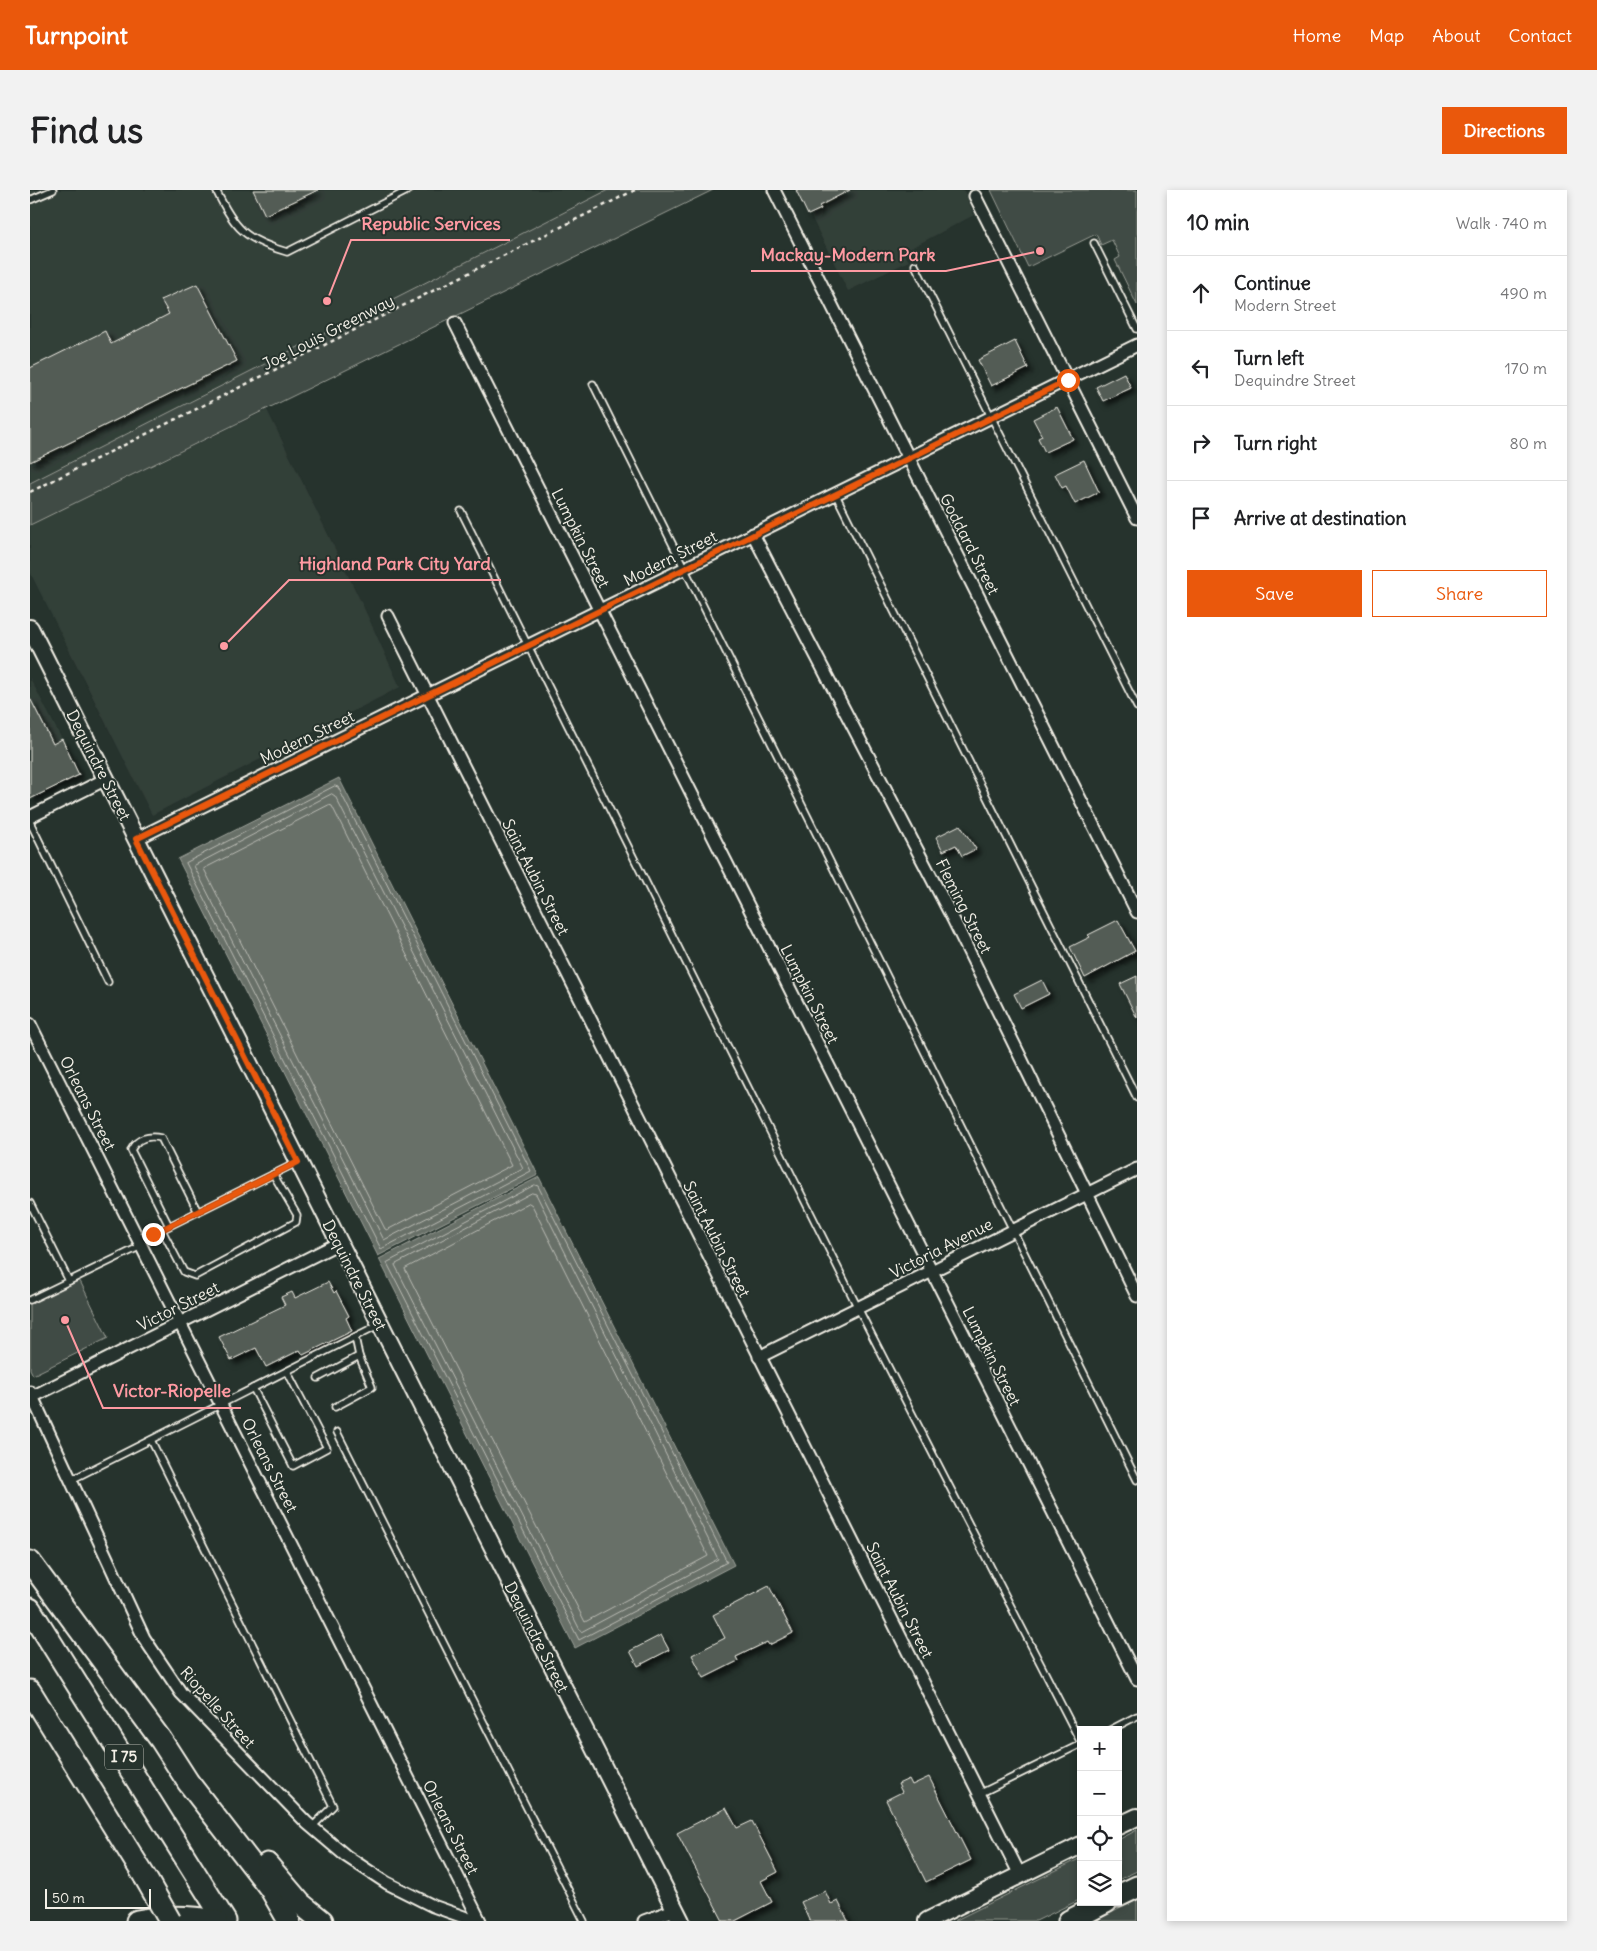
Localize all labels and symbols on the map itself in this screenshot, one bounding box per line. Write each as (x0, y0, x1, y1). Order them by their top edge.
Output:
callout: Republic Services (351, 207, 510, 240)
text: Republic Services (361, 212, 501, 235)
callout: Mackay-Modern Park (751, 238, 946, 271)
text: Mackay-Modern Park (761, 243, 935, 266)
street label: Joe Louis Greenway (259, 290, 397, 374)
route start (1057, 369, 1080, 392)
street label: Lumpkin Street (547, 485, 615, 591)
street label: Goddard Street (936, 490, 1004, 598)
street label: Modern Street (620, 526, 721, 590)
callout: Highland Park City Yard (289, 547, 501, 580)
text: Highland Park City Yard (299, 552, 491, 575)
street label: Modern Street (257, 705, 358, 768)
street label: Dequindre Street (62, 706, 136, 824)
street label: Saint Aubin Street (498, 816, 574, 939)
street label: Fleming Street (932, 855, 997, 957)
street label: Lumpkin Street (776, 941, 844, 1047)
street label: Orleans Street (56, 1052, 121, 1154)
street label: Saint Aubin Street (679, 1178, 755, 1301)
street label: Victoria Avenue (886, 1213, 996, 1283)
street label: Dequindre Street (318, 1216, 392, 1334)
route end (142, 1223, 165, 1246)
street label: Victor Street (134, 1277, 223, 1335)
street label: Lumpkin Street (958, 1303, 1026, 1409)
callout: Victor-Riopelle (103, 1375, 241, 1408)
text: Victor-Riopelle (113, 1379, 231, 1402)
street label: Orleans Street (238, 1414, 303, 1516)
street label: Saint Aubin Street (862, 1539, 938, 1662)
street label: Dequindre Street (500, 1578, 574, 1696)
street label: Riopelle Street (176, 1662, 260, 1752)
road number: I 75 (105, 1744, 143, 1770)
street label: Orleans Street (419, 1776, 484, 1878)
scale bar (45, 1886, 151, 1909)

